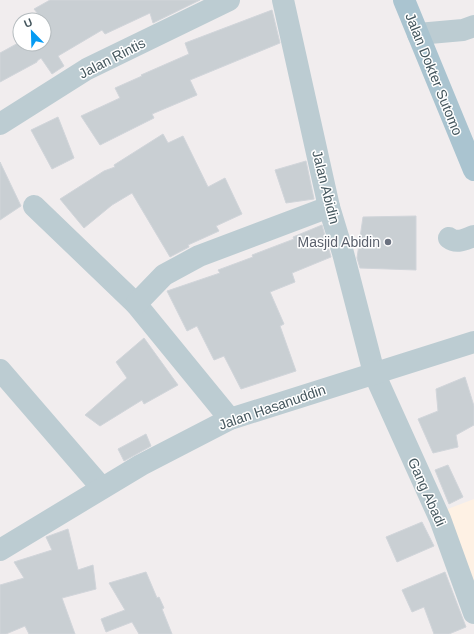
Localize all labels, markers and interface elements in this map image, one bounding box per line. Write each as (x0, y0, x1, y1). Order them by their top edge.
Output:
street label: Jalan Dokter Sutomo (402, 10, 466, 138)
north arrow (12, 12, 52, 52)
text: U (22, 16, 34, 30)
street label: Jalan Rintis (76, 34, 148, 82)
street label: Jalan Abidin (309, 148, 343, 226)
place label: Masjid Abidin (298, 234, 380, 250)
marker: Masjid Abidin (383, 237, 393, 247)
street label: Jalan Hasanuddin (216, 381, 328, 433)
street label: Gang Abadi (405, 455, 449, 529)

